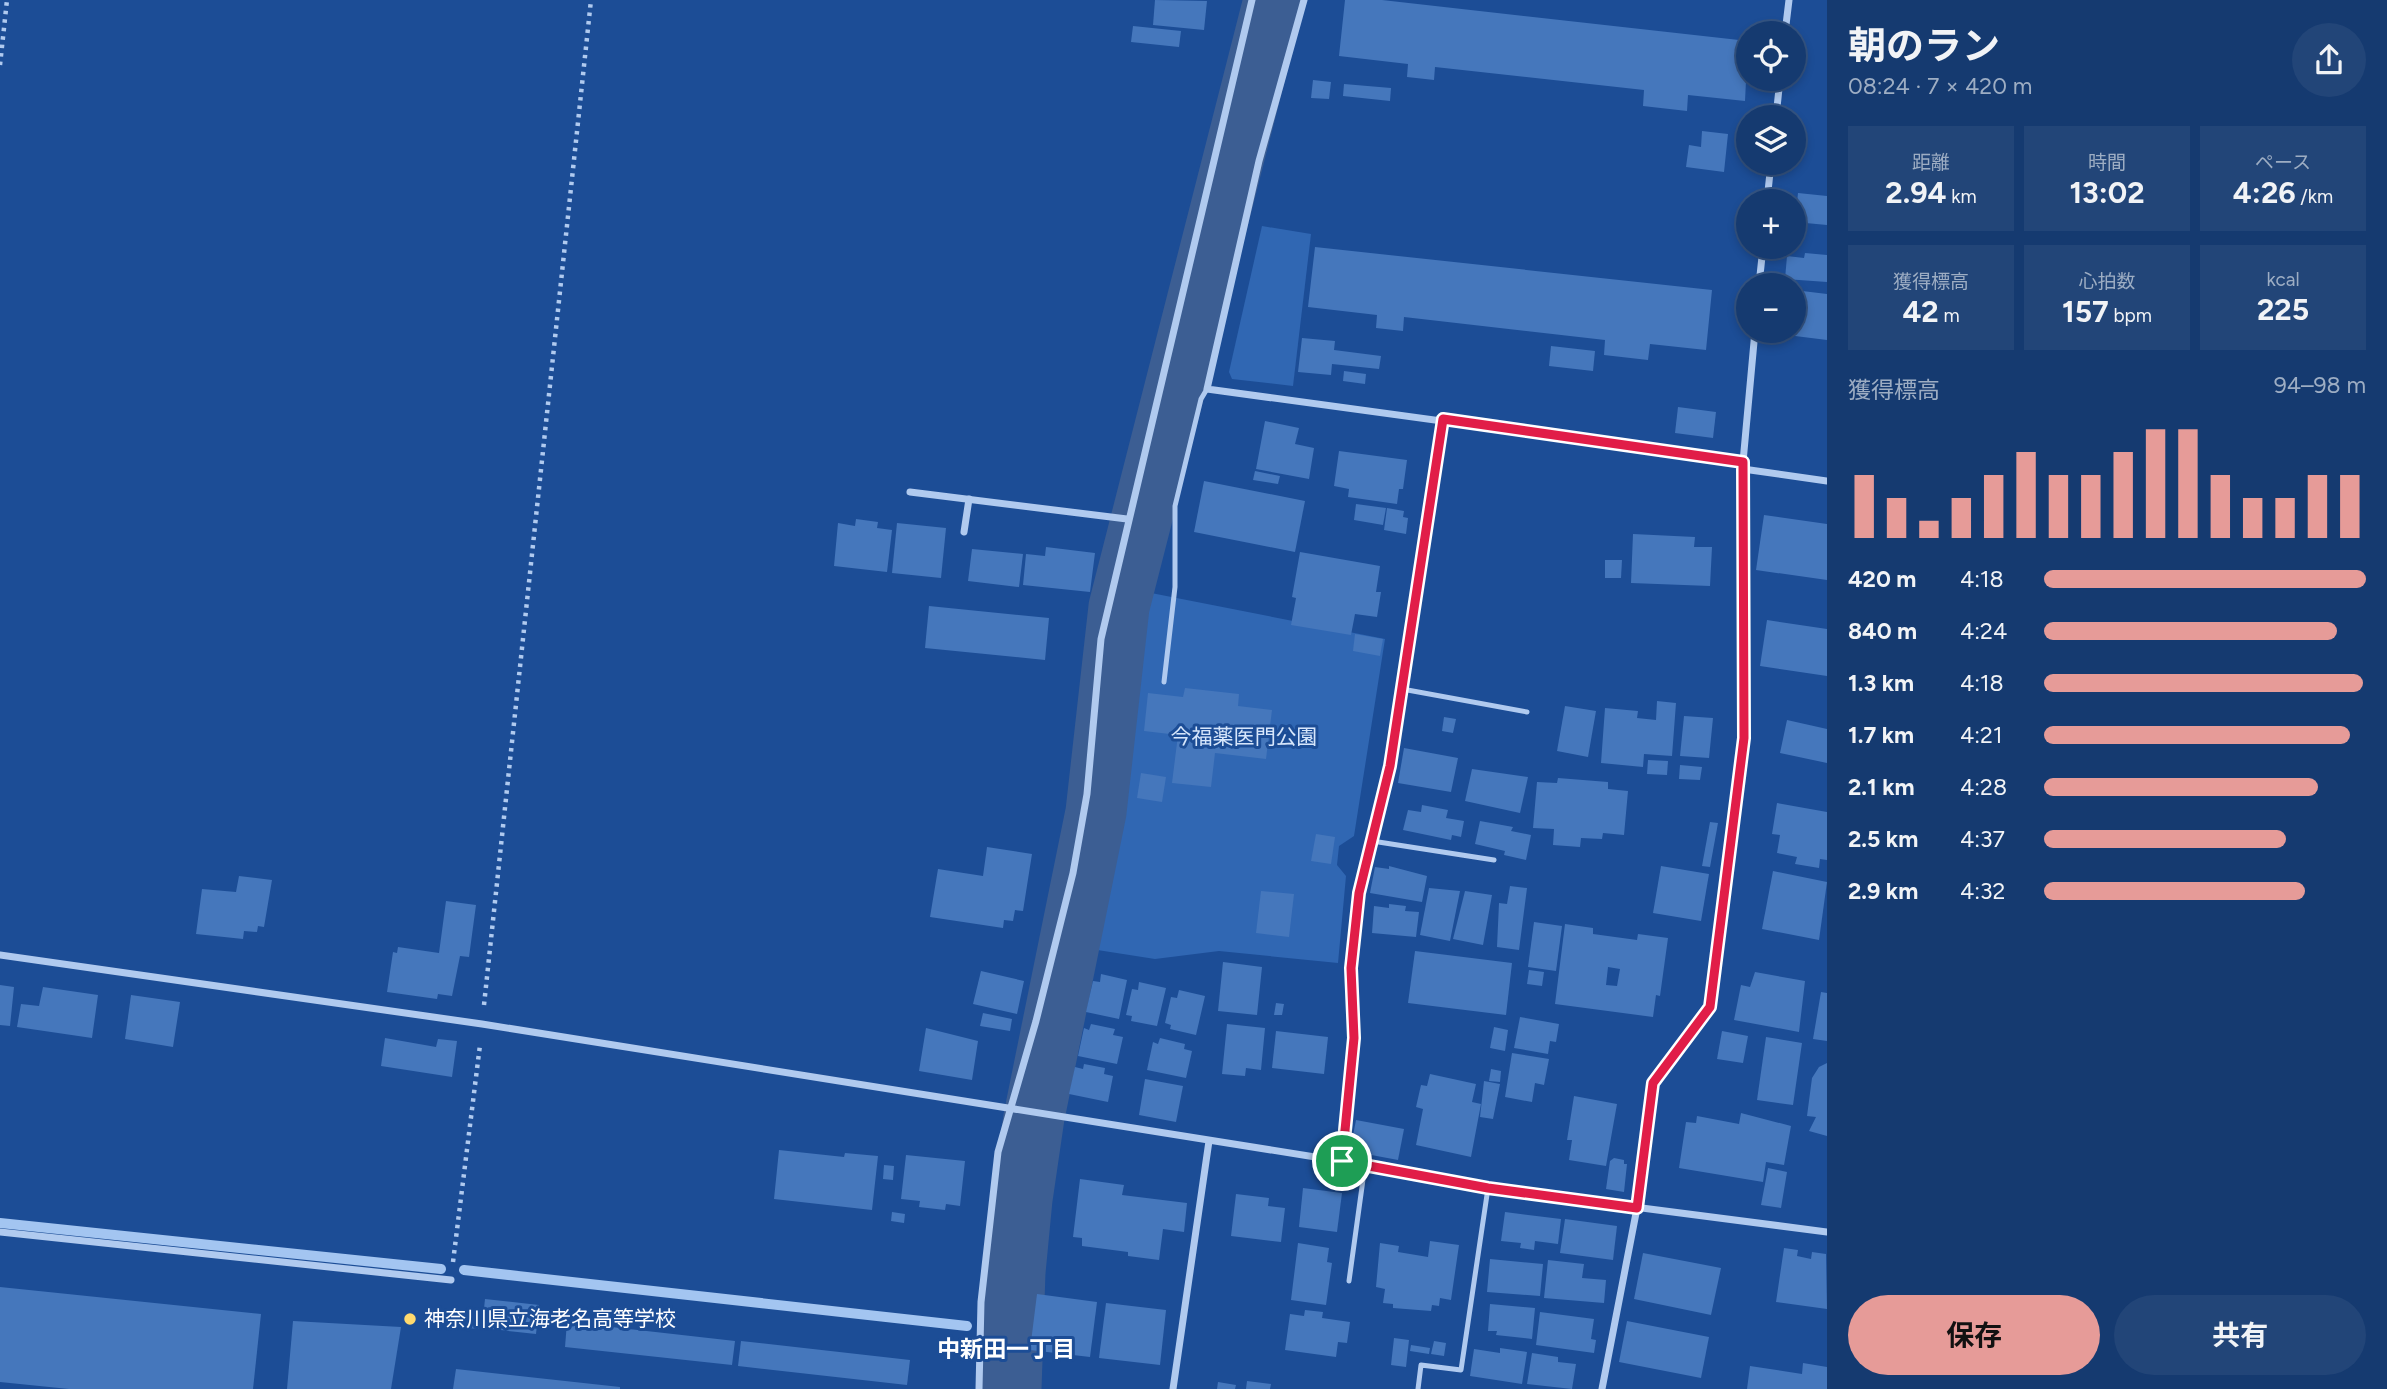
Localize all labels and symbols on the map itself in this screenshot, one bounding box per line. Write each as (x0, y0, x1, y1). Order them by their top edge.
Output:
park label: 今福薬医門公園 (1171, 724, 1318, 749)
pin (1312, 1131, 1372, 1191)
place label: 神奈川県立海老名高等学校 (424, 1306, 676, 1331)
marker: 神奈川県立海老名高等学校 (402, 1311, 418, 1327)
district label: 中新田一丁目 (937, 1335, 1075, 1363)

